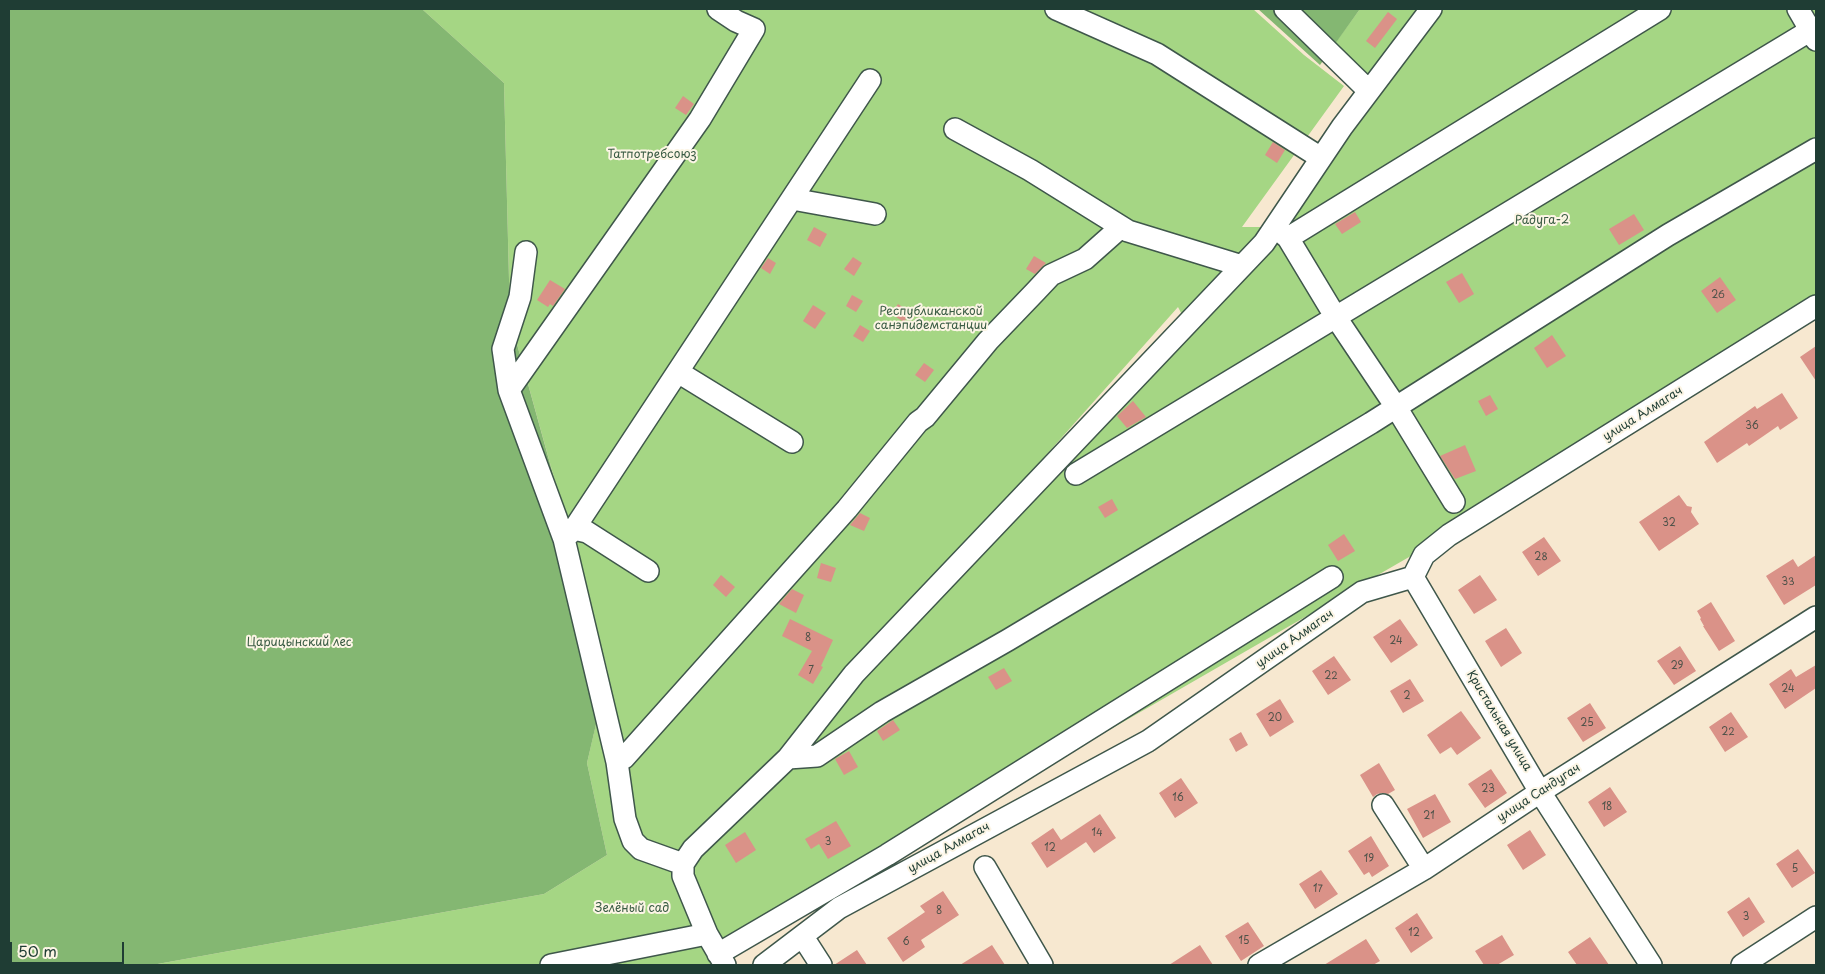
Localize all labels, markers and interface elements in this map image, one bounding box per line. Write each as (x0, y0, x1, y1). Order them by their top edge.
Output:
park label: Татпотребсоюз (607, 148, 697, 162)
park label: Радуга-2 (1515, 214, 1569, 228)
house number: 26 (1711, 289, 1725, 301)
park label: Республиканской санэпидемстанции (875, 305, 987, 333)
street label: улица Алмагач (1600, 384, 1686, 444)
house number: 36 (1745, 420, 1759, 432)
house number: 32 (1662, 517, 1676, 529)
house number: 28 (1534, 551, 1548, 563)
house number: 33 (1781, 576, 1795, 588)
street label: улица Алмагач (1253, 607, 1337, 671)
house number: 8 (805, 632, 811, 644)
house number: 24 (1389, 635, 1403, 647)
park label: Царицынский лес (247, 636, 351, 650)
house number: 29 (1671, 660, 1683, 672)
house number: 7 (808, 665, 814, 677)
street label: Кристальная улица (1463, 668, 1535, 774)
house number: 22 (1324, 670, 1338, 682)
house number: 24 (1781, 683, 1795, 695)
house number: 2 (1403, 690, 1411, 702)
house number: 20 (1268, 712, 1282, 724)
house number: 25 (1580, 717, 1594, 729)
house number: 22 (1721, 726, 1735, 738)
street label: улица Сандугач (1495, 761, 1583, 825)
house number: 23 (1481, 783, 1495, 795)
house number: 16 (1172, 792, 1184, 804)
house number: 18 (1602, 801, 1612, 813)
house number: 21 (1423, 810, 1435, 822)
street label: улица Алмагач (906, 820, 992, 876)
house number: 14 (1091, 827, 1103, 839)
house number: 3 (825, 836, 831, 848)
house number: 12 (1044, 842, 1056, 854)
house number: 19 (1364, 853, 1374, 865)
house number: 5 (1792, 863, 1798, 875)
house number: 17 (1313, 883, 1323, 895)
park label: Зелёный сад (595, 902, 669, 916)
house number: 8 (936, 905, 942, 917)
house number: 3 (1743, 911, 1749, 923)
house number: 12 (1408, 927, 1420, 939)
scale bar (12, 932, 126, 964)
house number: 15 (1239, 935, 1249, 947)
house number: 6 (902, 936, 910, 948)
text: 50 m (18, 939, 57, 962)

